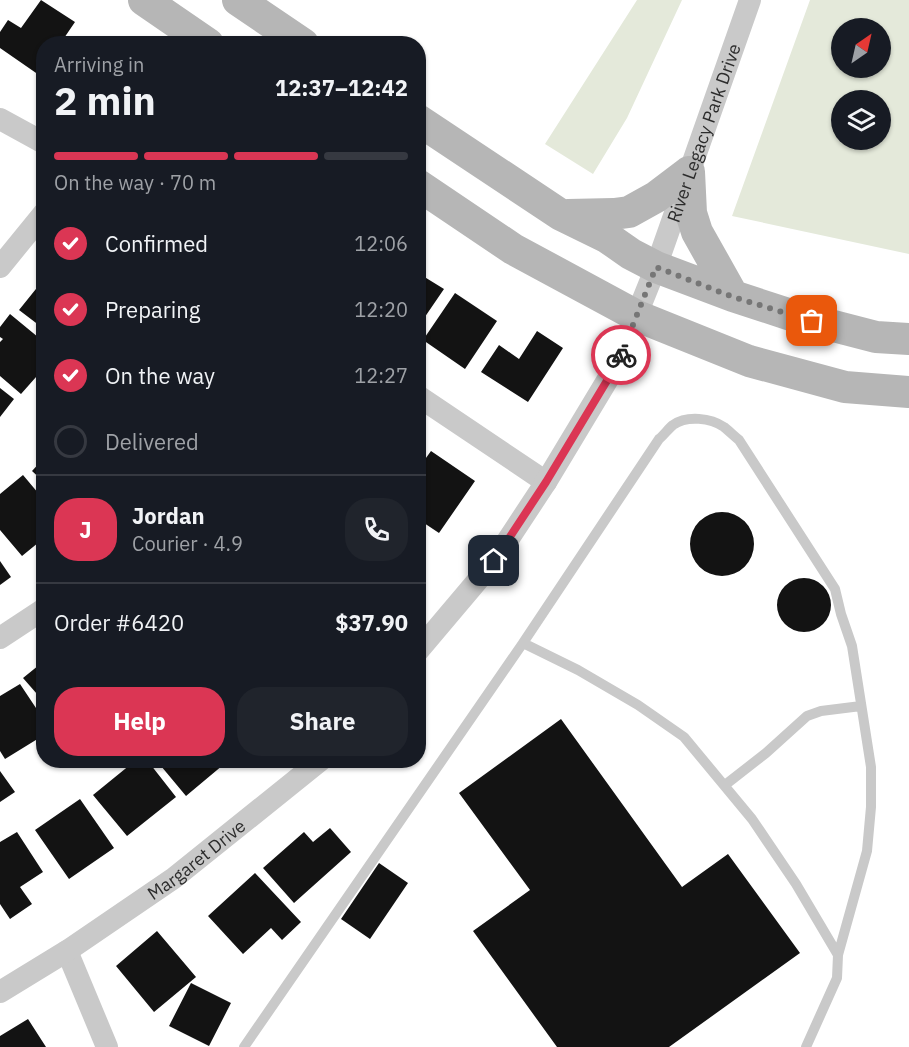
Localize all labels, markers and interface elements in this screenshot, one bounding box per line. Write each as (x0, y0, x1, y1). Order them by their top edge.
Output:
north arrow (831, 18, 891, 78)
map controls (831, 18, 891, 150)
street label: River Legacy Park Drive (661, 40, 745, 225)
text: Arriving in (54, 51, 144, 78)
text: 12:37–12:42 (275, 73, 408, 102)
text: 2 min (54, 75, 156, 126)
button: layers (831, 90, 891, 150)
text: On the way · 70 m (54, 169, 216, 196)
icon: check (54, 227, 87, 260)
text: Confirmed (105, 229, 208, 258)
text: 12:06 (354, 230, 408, 257)
icon: check (54, 293, 87, 326)
text: Preparing (105, 295, 200, 324)
pin (786, 295, 837, 346)
text: 12:20 (354, 296, 408, 323)
icon: bag (795, 304, 828, 337)
courier (591, 325, 651, 385)
icon: bike (605, 339, 638, 372)
icon: check (54, 359, 87, 392)
text: On the way (105, 361, 215, 390)
text: 12:27 (354, 362, 408, 389)
text: Delivered (105, 427, 199, 456)
button: phone (345, 498, 408, 561)
text: Jordan (132, 501, 205, 530)
text: J (79, 515, 92, 544)
text: Courier · 4.9 (132, 530, 243, 557)
pin (468, 535, 519, 586)
icon: home (477, 544, 510, 577)
text: Order #6420 (54, 608, 184, 637)
text: $37.90 (335, 608, 408, 637)
button: Help (54, 687, 225, 756)
button: Share (237, 687, 408, 756)
street label: Margaret Drive (143, 814, 250, 905)

